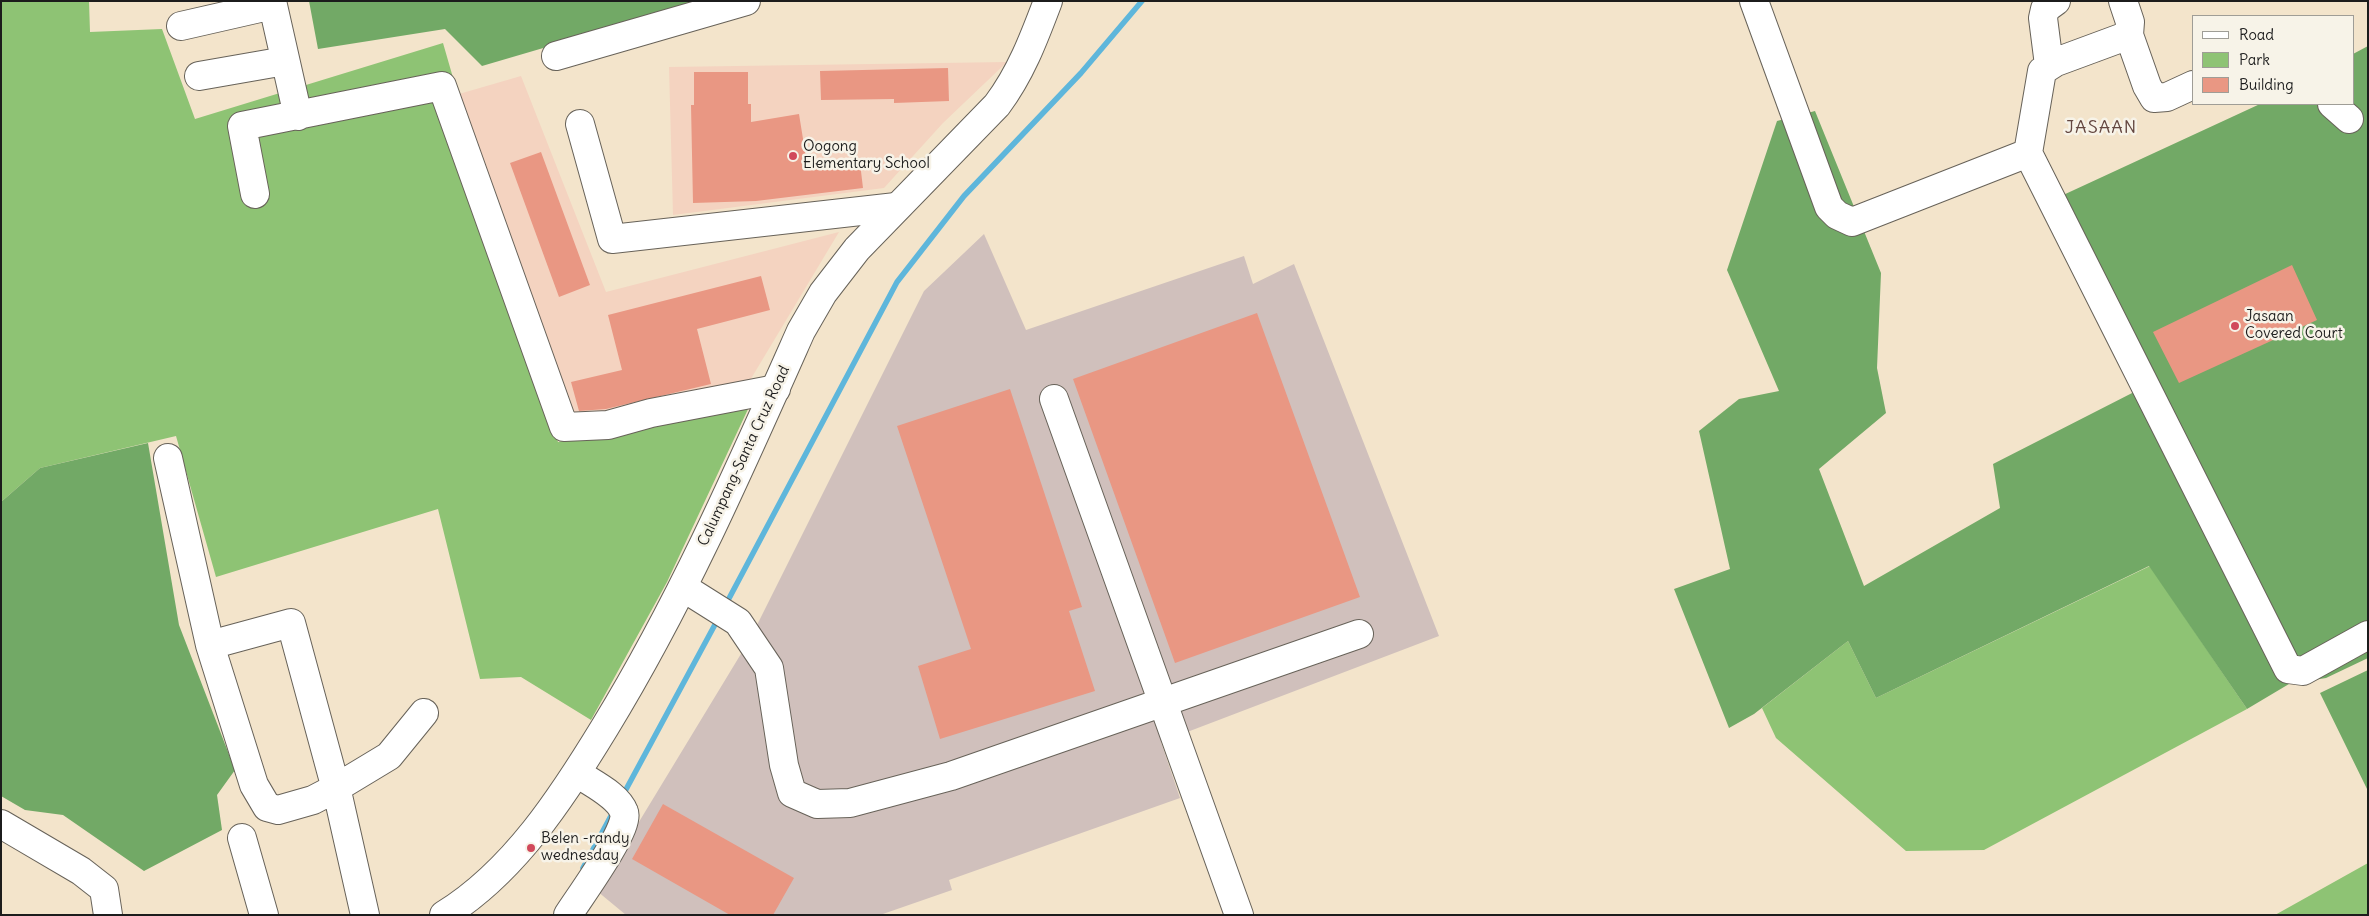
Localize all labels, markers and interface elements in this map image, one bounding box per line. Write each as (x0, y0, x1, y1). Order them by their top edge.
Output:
legend (2192, 15, 2354, 105)
text: Road (2239, 25, 2274, 44)
text: Park (2239, 50, 2270, 69)
text: Building (2239, 75, 2294, 94)
district label: JASAAN (2064, 117, 2138, 139)
place label: Oogong Elementary School (803, 138, 930, 173)
marker: Oogong Elementary School (787, 150, 799, 162)
place label: Jasaan Covered Court (2245, 308, 2343, 343)
marker: Jasaan Covered Court (2229, 320, 2241, 332)
street label: Calumpang-Santa Cruz Road (694, 363, 794, 549)
place label: Belen -randy wednesday (541, 830, 629, 865)
marker: Belen -randy wednesday (525, 842, 537, 854)

